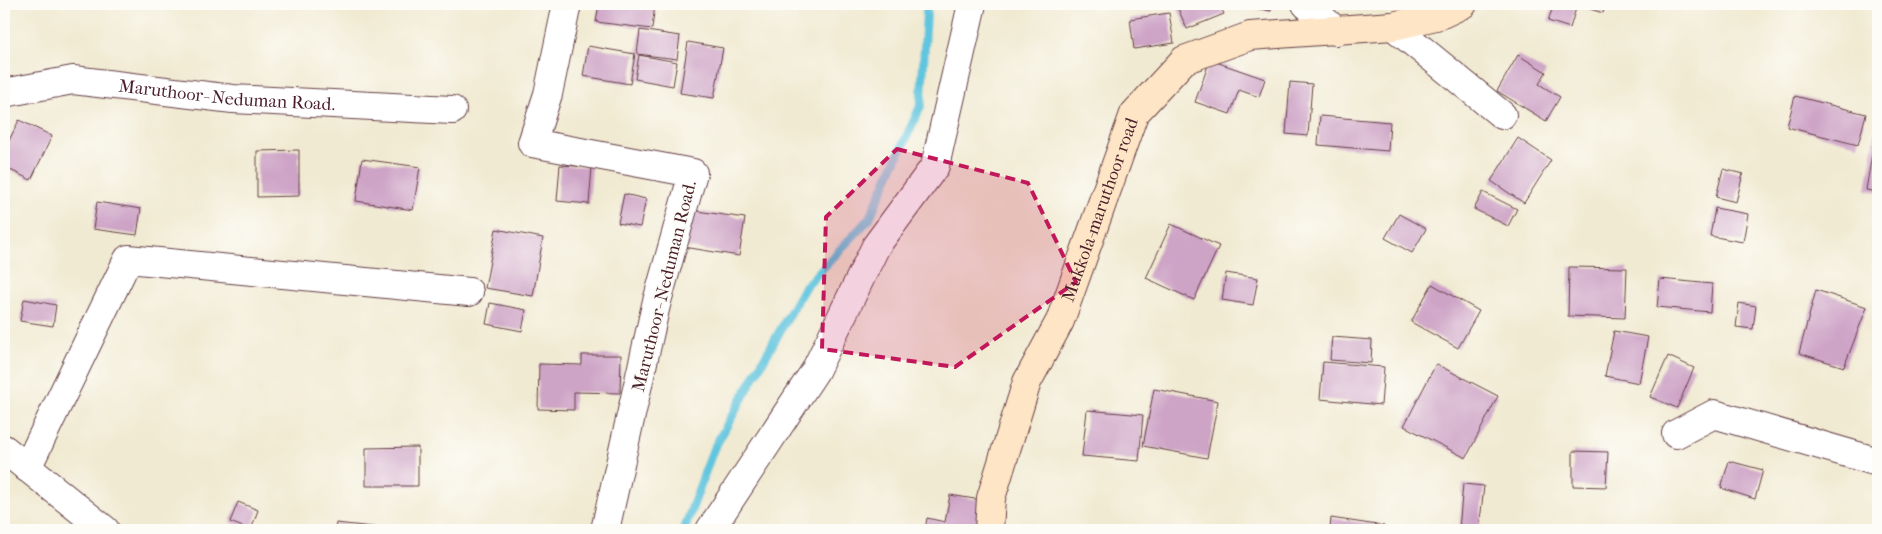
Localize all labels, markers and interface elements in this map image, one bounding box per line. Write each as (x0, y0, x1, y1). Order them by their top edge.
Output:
street label: Maruthoor- Neduman Road. (118, 76, 336, 115)
street label: Mukkola-maruthoor road (1058, 115, 1143, 305)
street label: Maruthoor- Neduman Road. (628, 178, 701, 394)

